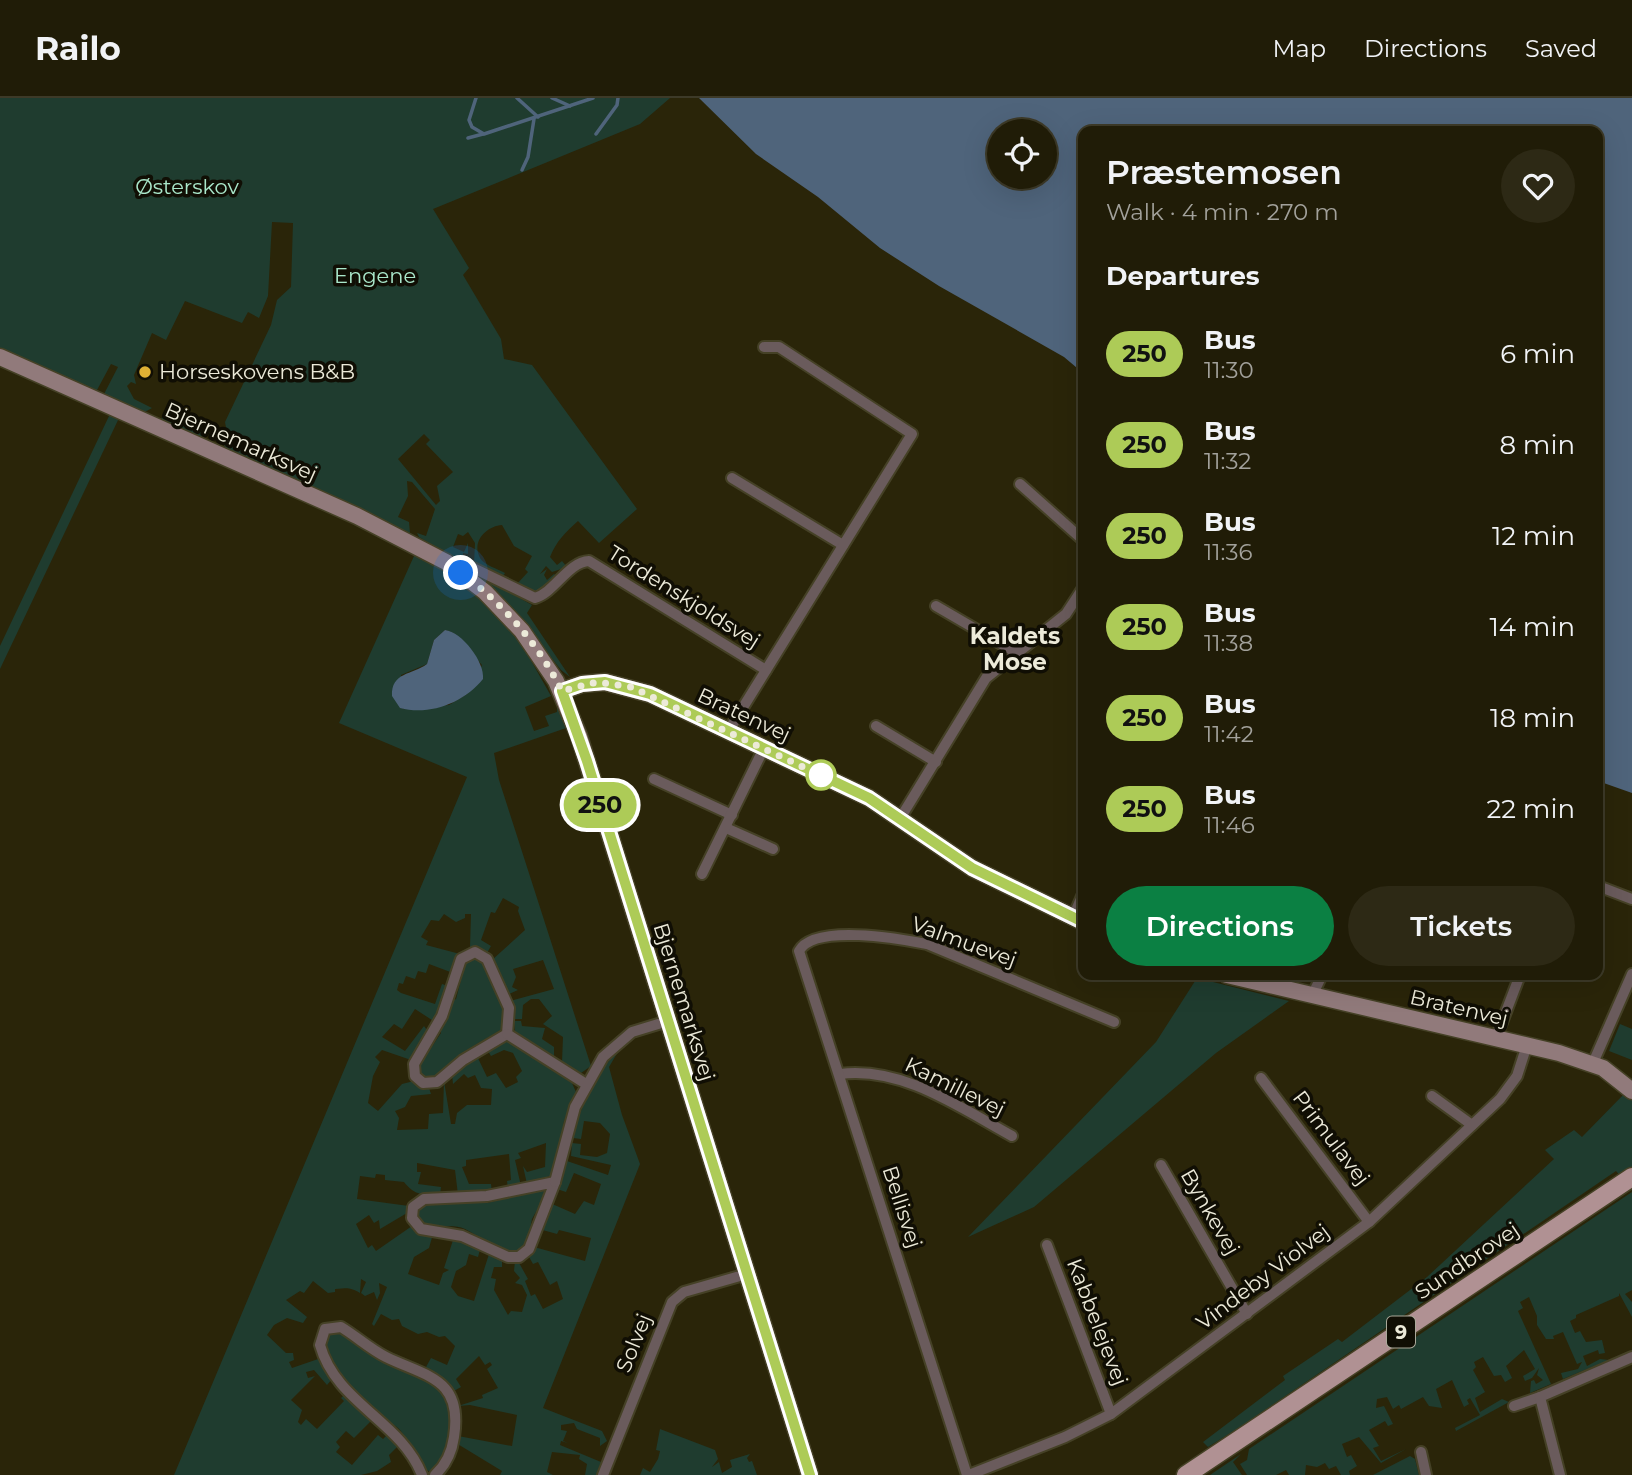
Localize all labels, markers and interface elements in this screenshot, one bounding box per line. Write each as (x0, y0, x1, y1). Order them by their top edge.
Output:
text: Railo (35, 28, 121, 68)
text: Map (1273, 34, 1326, 63)
text: Directions (1364, 34, 1487, 63)
text: Saved (1525, 34, 1597, 63)
map controls (987, 119, 1057, 189)
button: locate (987, 119, 1057, 189)
button: heart (1501, 149, 1575, 223)
text: Præstemosen (1106, 152, 1342, 192)
park label: Østerskov (135, 174, 239, 199)
text: Walk · 4 min · 270 m (1106, 198, 1339, 226)
text: Departures (1106, 260, 1260, 292)
park label: Engene (334, 263, 416, 288)
text: Bus (1204, 324, 1256, 356)
text: 6 min (1500, 338, 1575, 370)
text: 250 (1122, 339, 1167, 368)
text: 11:30 (1204, 356, 1254, 384)
place label: Horseskovens B&B (159, 359, 355, 384)
marker: Horseskovens B&B (137, 364, 153, 380)
street label: Bjernemarksvej (161, 397, 321, 486)
text: Bus (1204, 415, 1256, 447)
text: 8 min (1499, 429, 1575, 461)
text: 250 (1122, 430, 1167, 459)
text: 11:32 (1204, 447, 1251, 475)
text: Bus (1204, 506, 1256, 538)
text: 12 min (1492, 520, 1575, 552)
text: 250 (1122, 521, 1167, 550)
text: 11:36 (1204, 538, 1252, 566)
street label: Tordenskjoldsvej (604, 540, 765, 653)
your location (443, 555, 478, 590)
text: Bus (1204, 597, 1256, 629)
text: 14 min (1489, 611, 1575, 643)
text: 250 (1122, 612, 1167, 641)
district label: Kaldets Mose (970, 622, 1060, 676)
text: 11:38 (1204, 629, 1253, 657)
street label: Bratenvej (694, 682, 795, 747)
text: Bus (1204, 688, 1256, 720)
text: 18 min (1490, 702, 1575, 734)
text: 250 (1122, 703, 1167, 732)
text: 11:42 (1204, 720, 1254, 748)
unlabelled marker (806, 760, 836, 790)
text: Bus (1204, 779, 1256, 811)
line badge: 250 (560, 782, 640, 828)
text: 250 (578, 790, 622, 819)
text: 22 min (1486, 793, 1575, 825)
text: 250 (1122, 794, 1167, 823)
text: 11:46 (1204, 811, 1255, 839)
button: Directions (1106, 886, 1334, 966)
button: Tickets (1348, 886, 1575, 966)
street label: Valmuevej (908, 911, 1020, 972)
street label: Bjernemarksvej (649, 920, 720, 1084)
street label: Bratenvej (1408, 984, 1511, 1031)
street label: Kamillevej (901, 1052, 1009, 1121)
street label: Primulavej (1288, 1085, 1375, 1190)
street label: Bellisvej (877, 1163, 927, 1251)
street label: Bynkevej (1176, 1164, 1245, 1259)
street label: Sundbrovej (1410, 1217, 1523, 1305)
street label: Vindeby Violvej (1191, 1218, 1334, 1335)
street label: Kabbelejevej (1062, 1255, 1133, 1389)
street label: Solvej (611, 1310, 657, 1376)
road number: 9 (1387, 1316, 1415, 1348)

